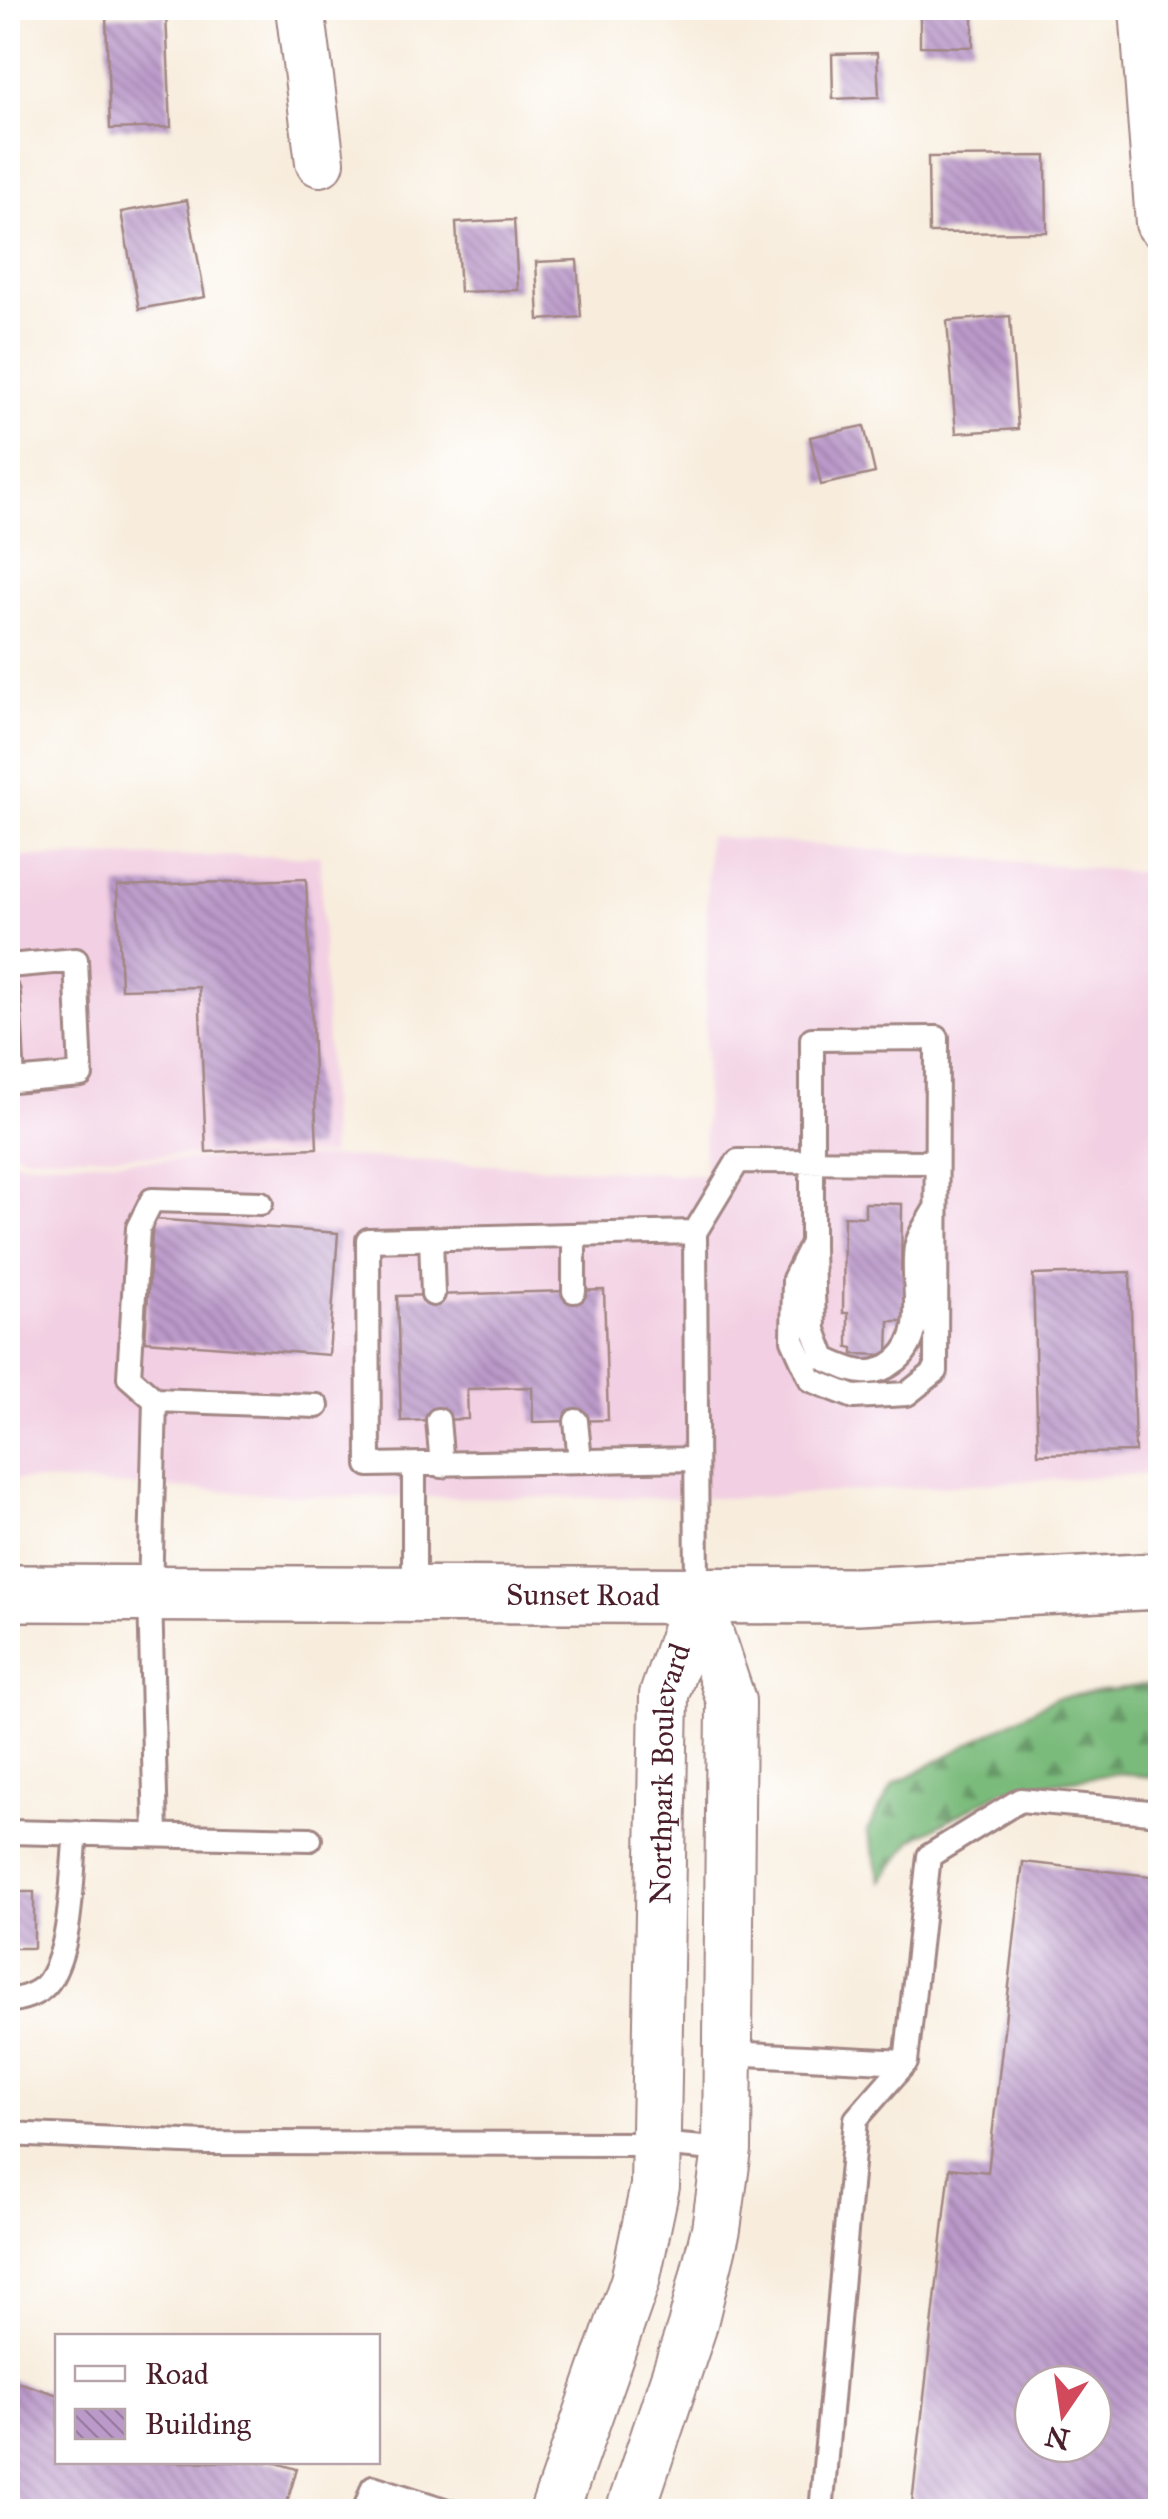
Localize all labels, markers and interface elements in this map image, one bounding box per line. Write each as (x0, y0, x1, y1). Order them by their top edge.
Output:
street label: Sunset Road (506, 1577, 660, 1613)
street label: Northpark Boulevard (642, 1639, 698, 1905)
legend (55, 2334, 380, 2464)
text: Road (145, 2356, 209, 2392)
north arrow (1013, 2364, 1113, 2464)
text: Building (145, 2406, 252, 2442)
text: N (1042, 2418, 1073, 2458)

